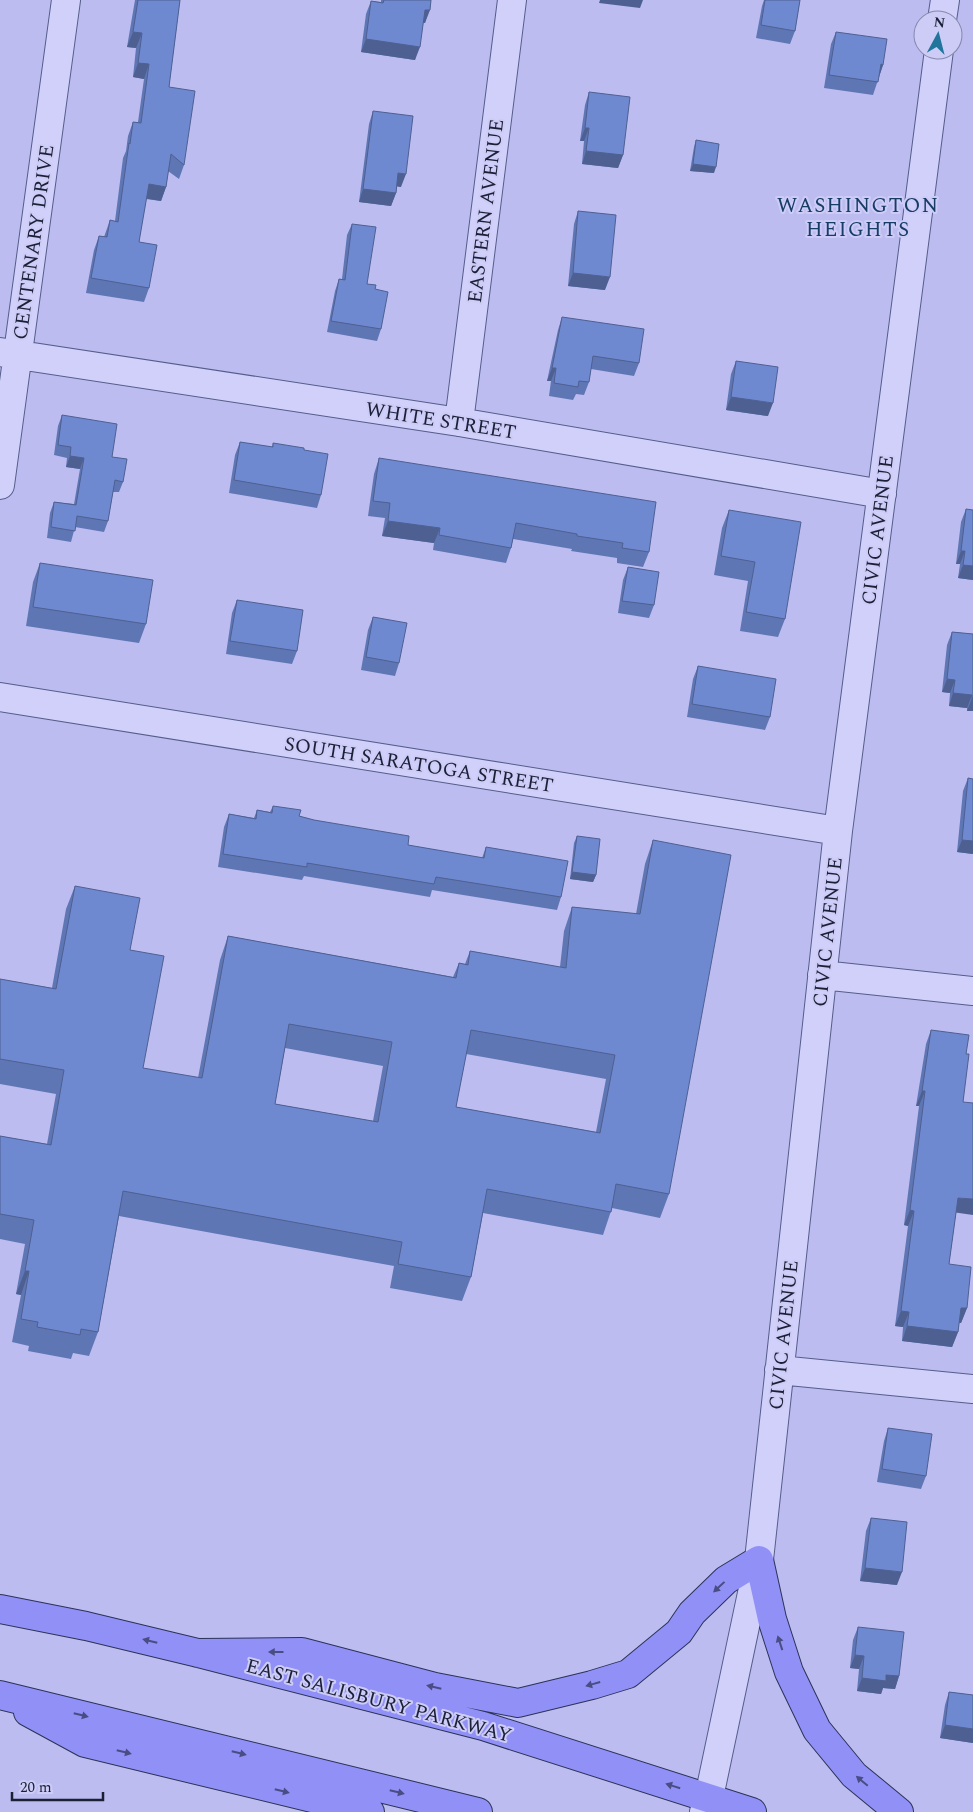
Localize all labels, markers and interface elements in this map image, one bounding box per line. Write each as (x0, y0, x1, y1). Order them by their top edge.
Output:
north arrow (913, 10, 963, 60)
text: N (933, 11, 946, 34)
street label: EASTERN AVENUE (460, 117, 512, 305)
street label: CENTENARY DRIVE (5, 143, 63, 342)
district label: WASHINGTON HEIGHTS (777, 190, 939, 246)
street label: WHITE STREET (363, 394, 518, 448)
street label: CIVIC AVENUE (854, 454, 902, 607)
street label: SOUTH SARATOGA STREET (282, 729, 556, 801)
street label: CIVIC AVENUE (805, 856, 851, 1009)
street label: CIVIC AVENUE (761, 1259, 807, 1412)
one-way arrow (713, 1581, 725, 1593)
one-way arrow (775, 1636, 783, 1651)
one-way arrow (143, 1637, 158, 1645)
one-way arrow (268, 1648, 284, 1656)
street label: EAST SALISBURY PARKWAY (242, 1651, 515, 1751)
one-way arrow (585, 1681, 600, 1689)
one-way arrow (427, 1683, 442, 1691)
one-way arrow (74, 1711, 89, 1719)
one-way arrow (116, 1748, 131, 1756)
one-way arrow (232, 1749, 247, 1757)
scale bar (12, 1770, 104, 1802)
one-way arrow (856, 1775, 869, 1786)
text: 20 m (20, 1776, 52, 1799)
one-way arrow (665, 1781, 680, 1789)
one-way arrow (274, 1787, 289, 1795)
one-way arrow (390, 1788, 405, 1796)

